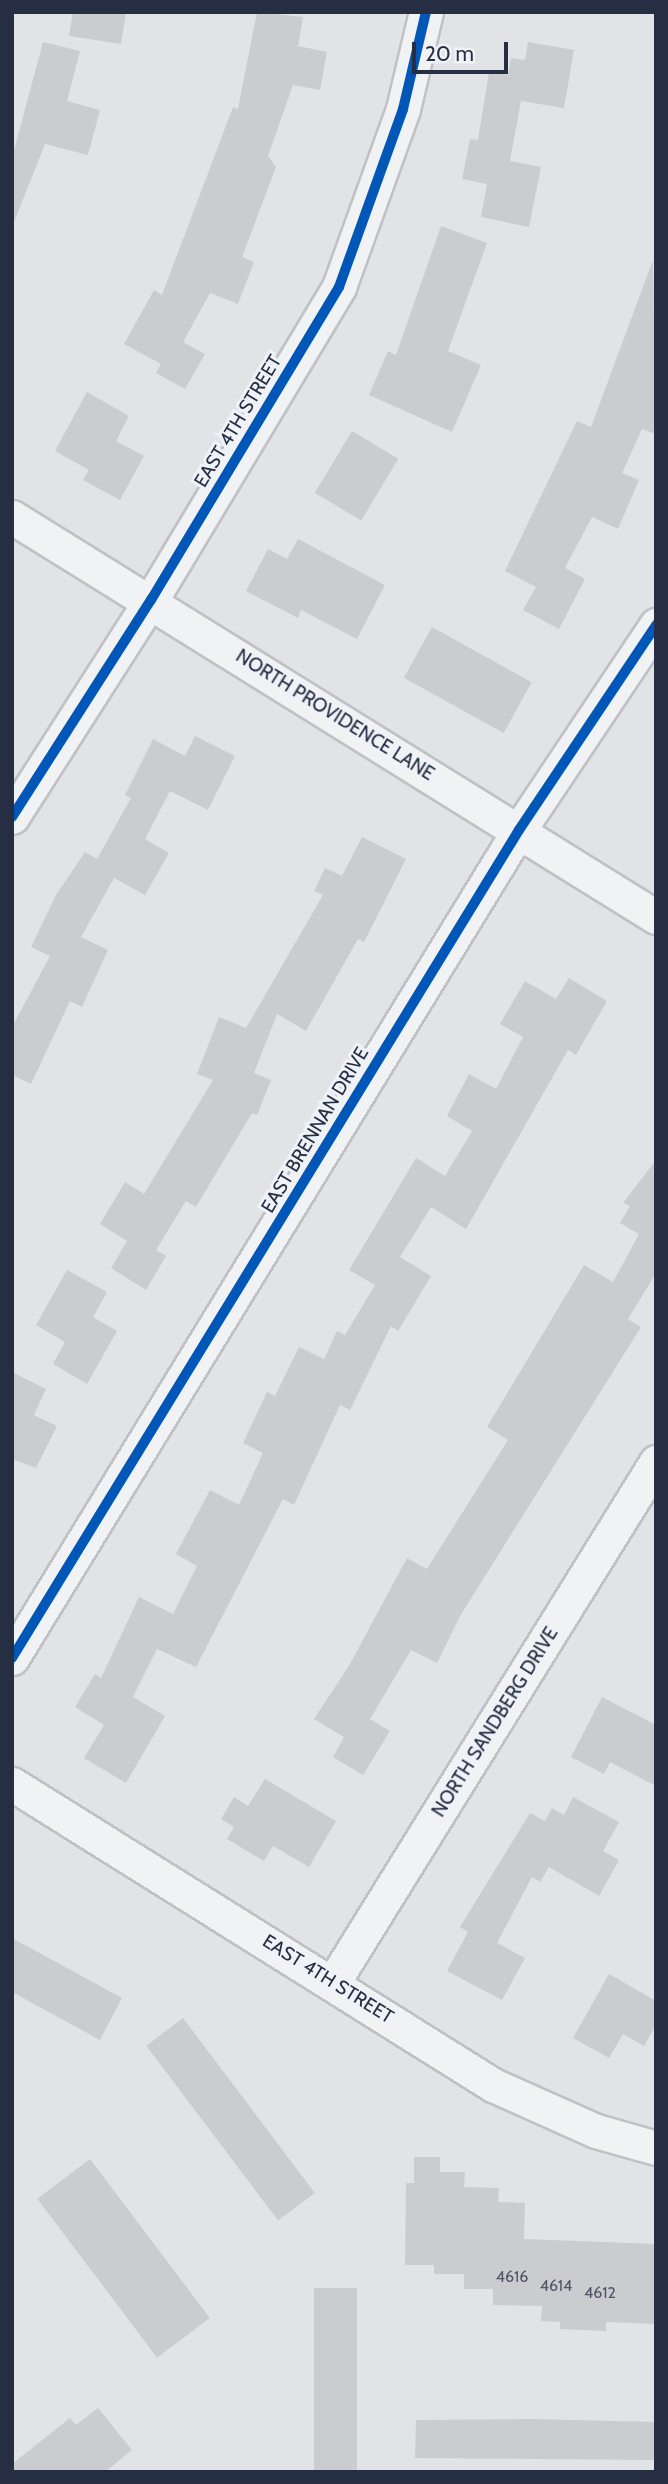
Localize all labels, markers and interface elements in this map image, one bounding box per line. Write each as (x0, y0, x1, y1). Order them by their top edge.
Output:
scale bar (416, 28, 512, 72)
text: 20 m (425, 41, 474, 66)
street label: EAST 4TH STREET (190, 351, 286, 491)
street label: NORTH PROVIDENCE LANE (232, 645, 438, 785)
street label: EAST BRENNAN DRIVE (256, 1043, 374, 1217)
street label: NORTH SANDBERG DRIVE (427, 1623, 563, 1821)
street label: EAST 4TH STREET (258, 1930, 398, 2028)
house number: 4616 (496, 2267, 528, 2287)
house number: 4614 (540, 2276, 572, 2296)
house number: 4612 (584, 2283, 616, 2303)

